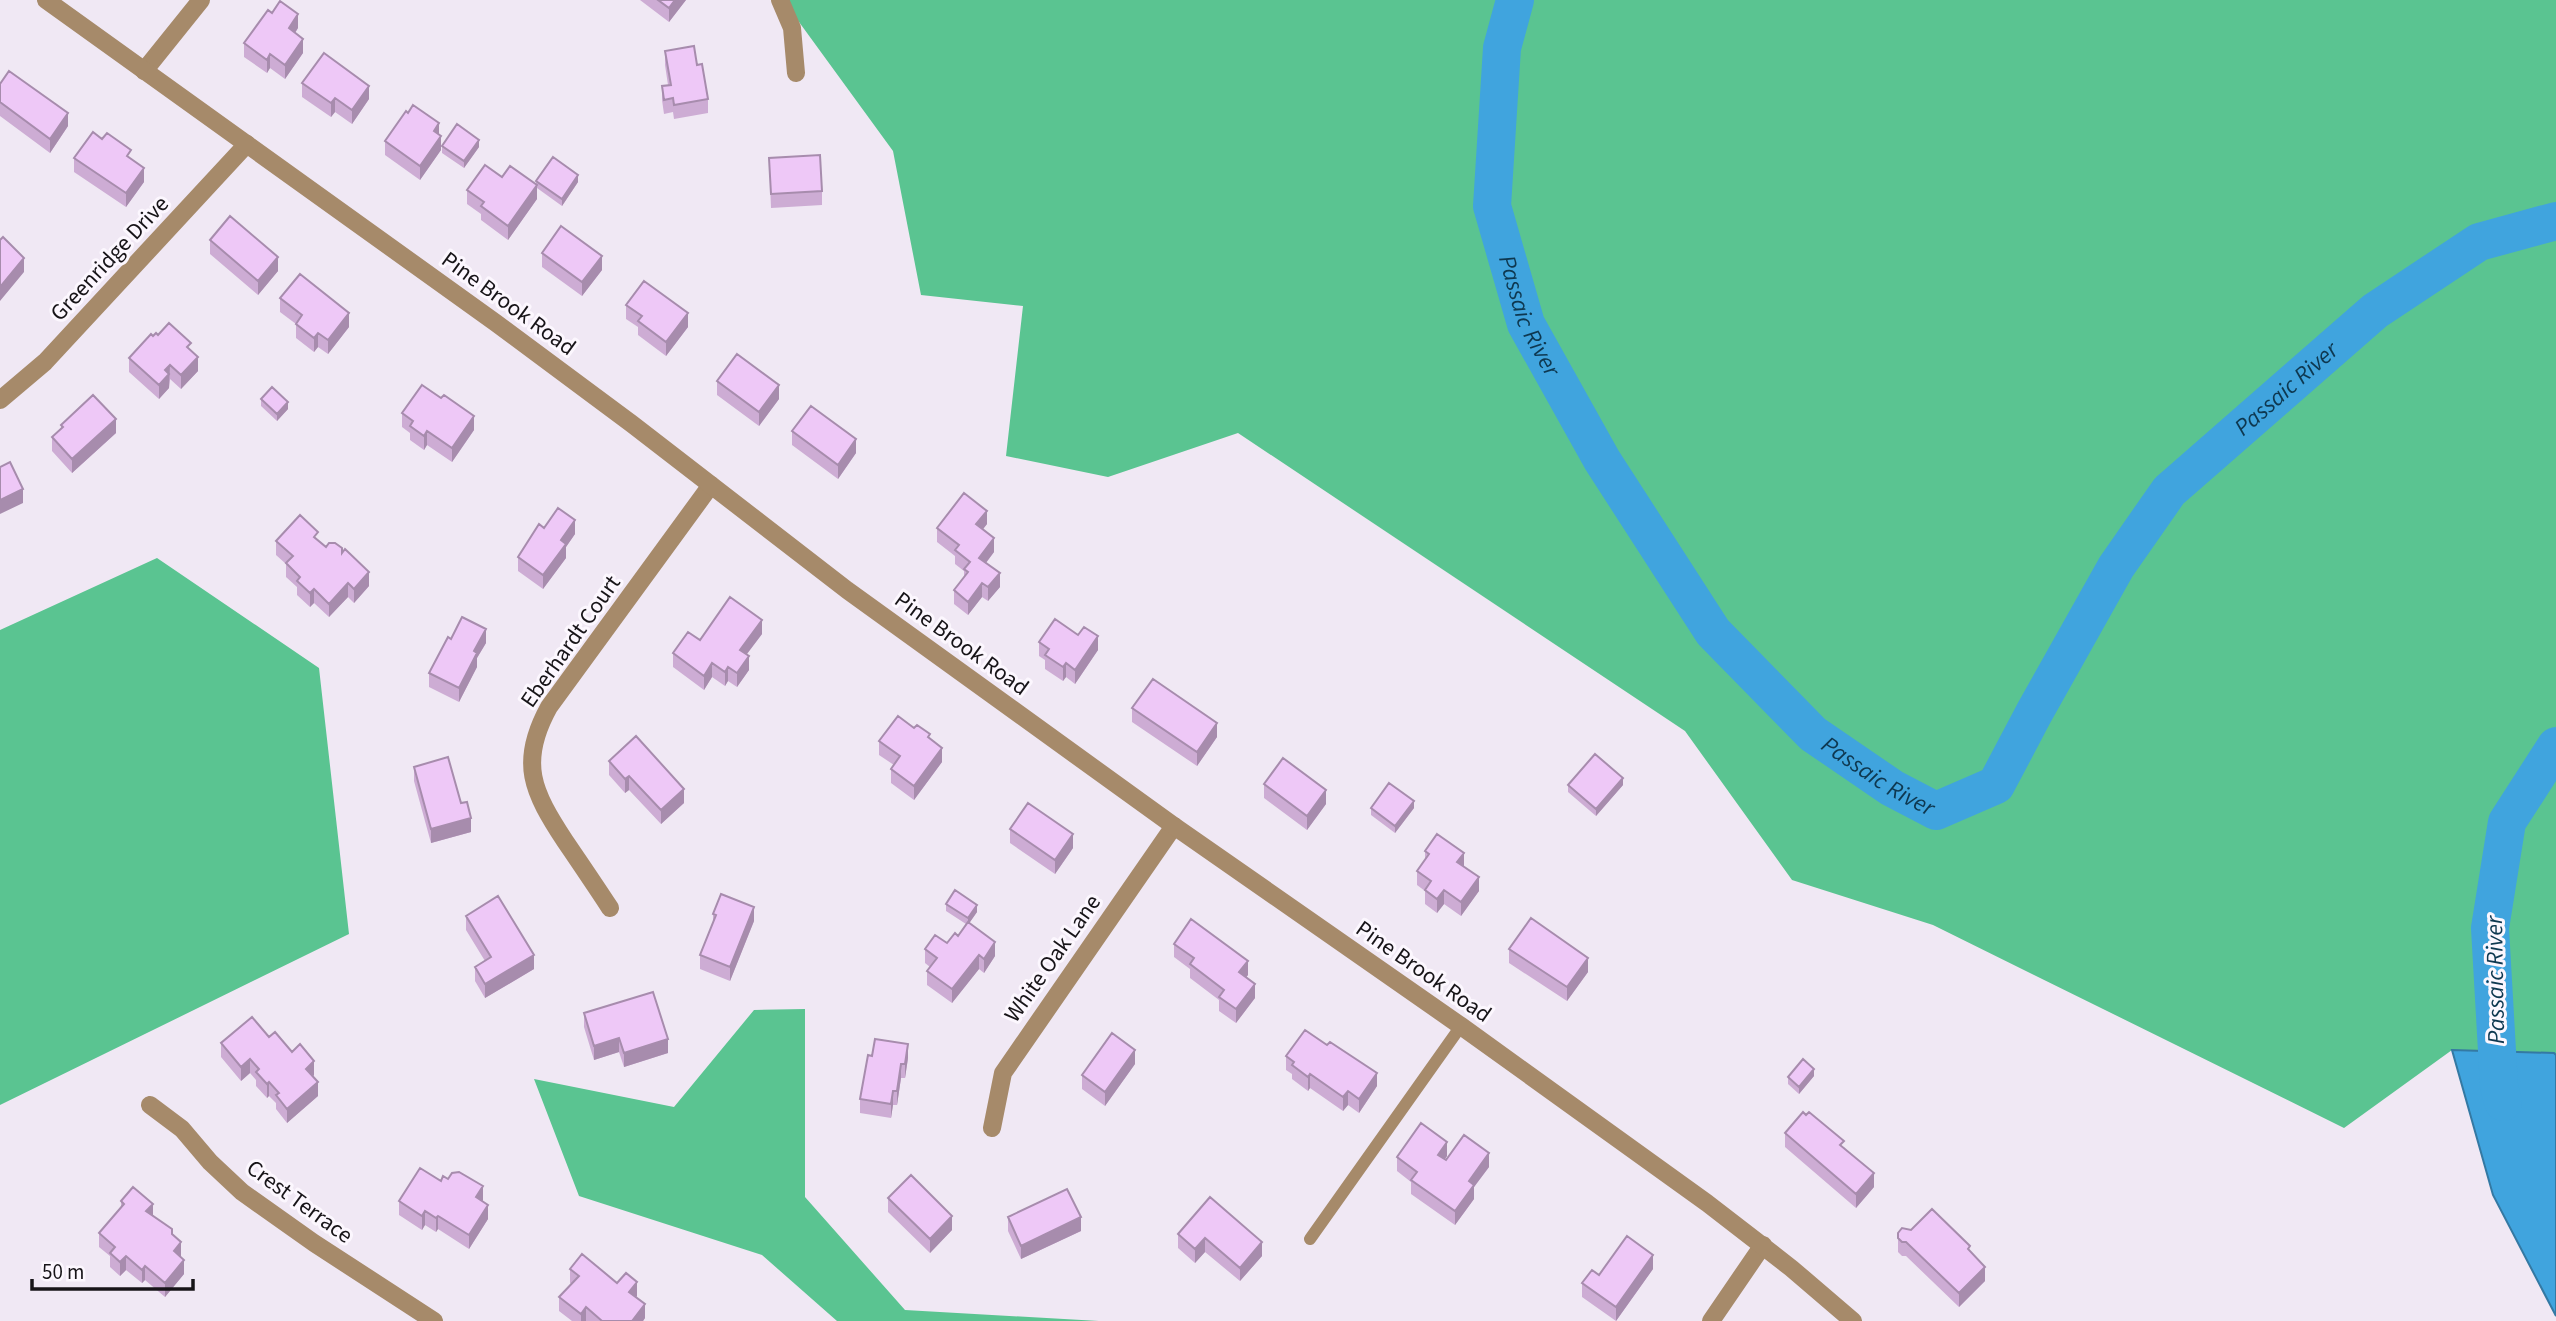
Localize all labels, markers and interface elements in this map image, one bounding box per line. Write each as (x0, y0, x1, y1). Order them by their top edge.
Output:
street label: Greenridge Drive (42, 188, 176, 328)
street label: Pine Brook Road (435, 243, 583, 363)
water label: Passaic River (1489, 251, 1570, 384)
water label: Passaic River (2227, 332, 2348, 444)
street label: Eberhardt Court (512, 568, 629, 714)
street label: Pine Brook Road (888, 583, 1036, 703)
water label: Passaic River (1814, 728, 1942, 826)
street label: White Oak Lane (996, 888, 1109, 1029)
street label: Pine Brook Road (1349, 912, 1498, 1030)
water label: Passaic River (2477, 914, 2514, 1044)
street label: Crest Terrace (240, 1151, 360, 1251)
scale bar (32, 1248, 192, 1292)
text: 50 m (42, 1257, 84, 1287)

